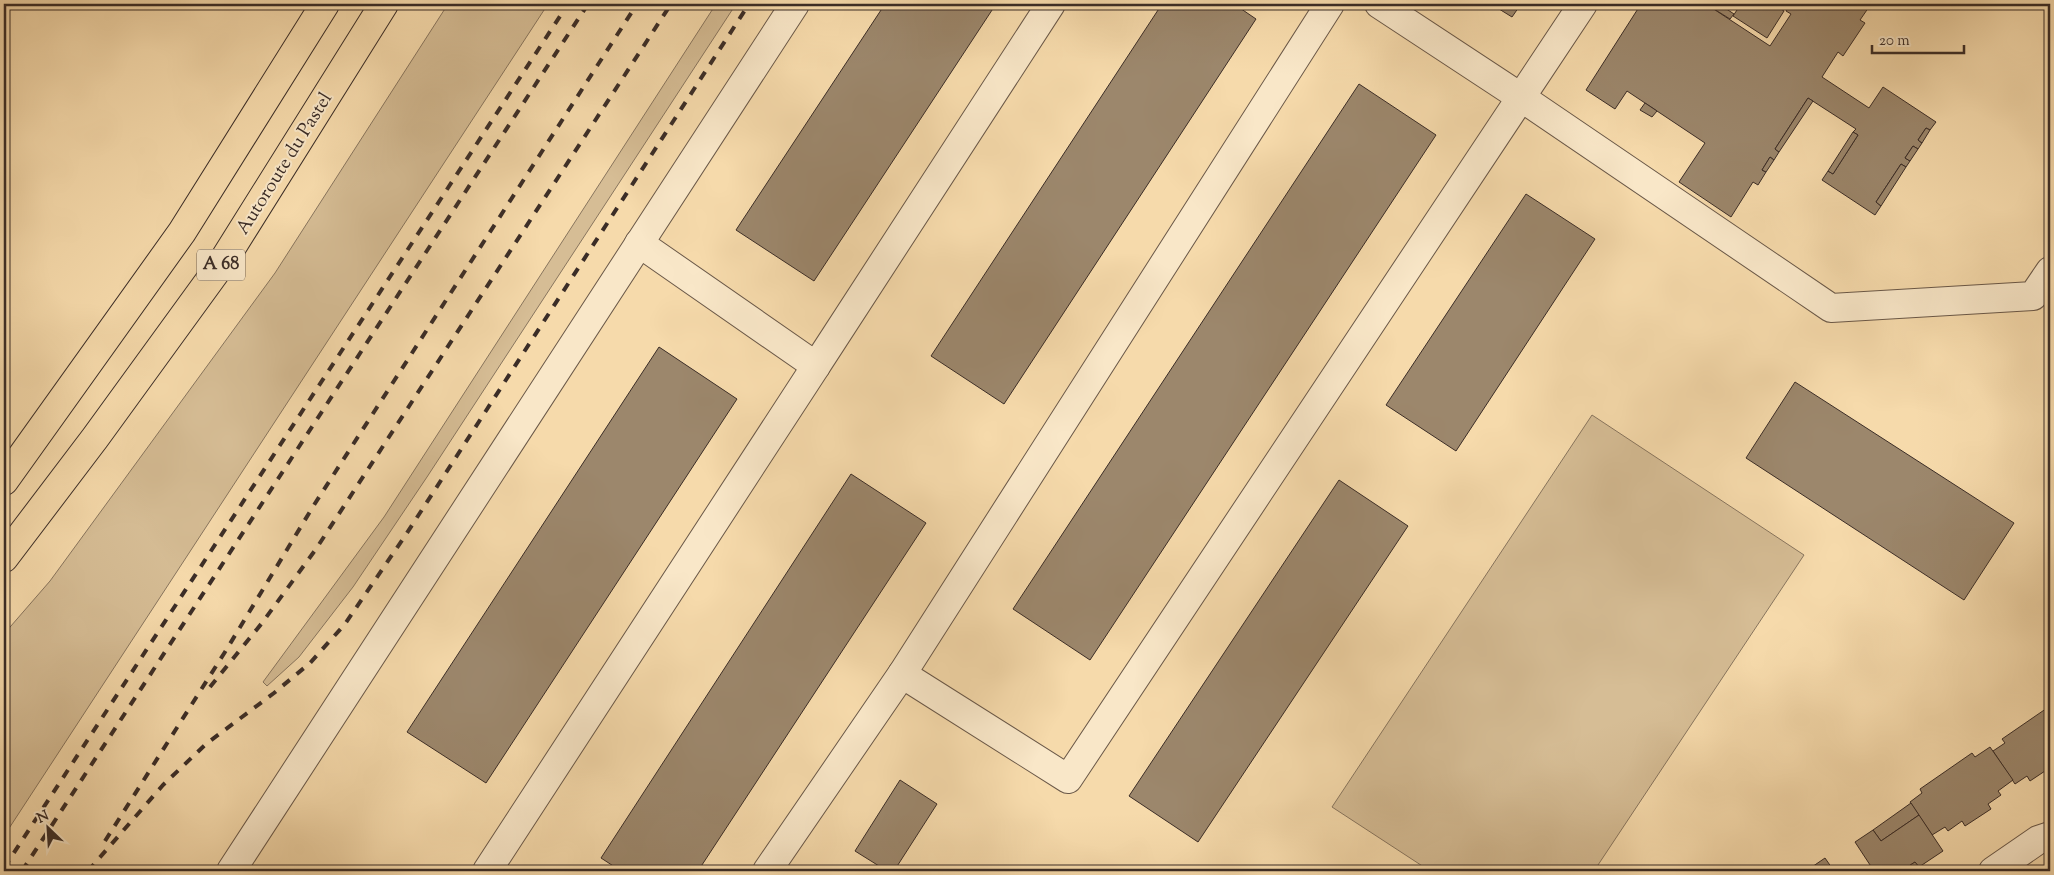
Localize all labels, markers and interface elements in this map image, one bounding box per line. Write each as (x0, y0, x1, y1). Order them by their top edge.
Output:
scale bar (1872, 22, 1964, 54)
text: 20 m (1879, 31, 1910, 52)
street label: Autoroute du Pastel (230, 88, 340, 240)
road number: A 68 (197, 250, 245, 280)
north arrow (22, 802, 72, 852)
text: N (34, 807, 53, 829)

